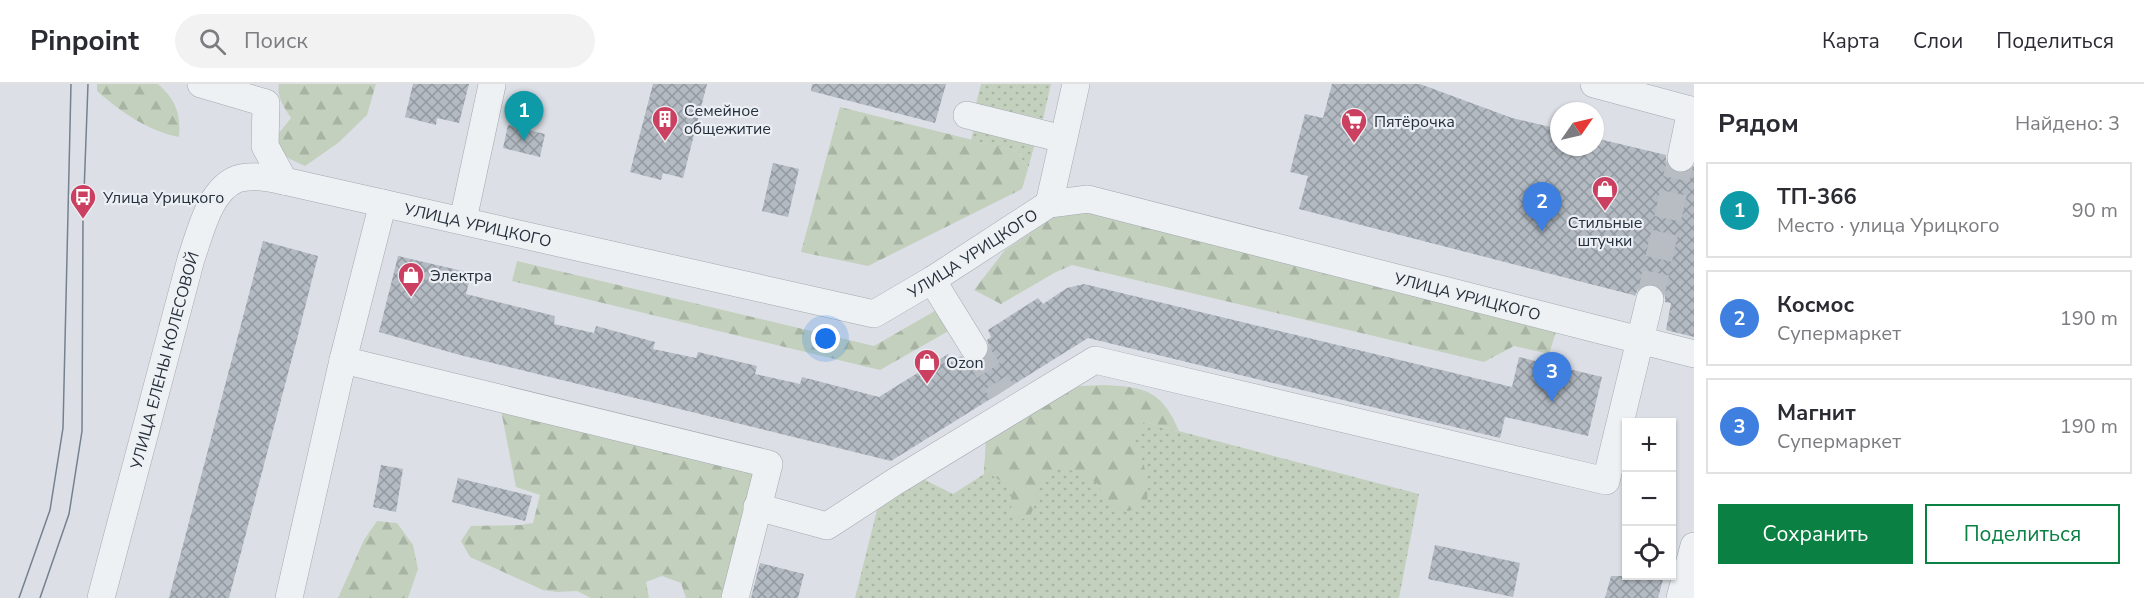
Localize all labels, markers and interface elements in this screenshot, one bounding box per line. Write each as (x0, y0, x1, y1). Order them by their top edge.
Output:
search box (175, 14, 595, 68)
text: Pinpoint (30, 22, 139, 60)
icon: search (196, 25, 229, 58)
text: Поиск (244, 26, 308, 56)
text: Карта (1822, 27, 1880, 55)
text: Слои (1913, 27, 1963, 55)
text: Поделиться (1996, 27, 2114, 55)
pin: 1 (504, 92, 544, 141)
place label: Семейное общежитие (684, 100, 771, 140)
north arrow (1550, 102, 1604, 156)
building icon: Семейное общежитие (650, 104, 680, 142)
supermarket icon: Пятёрочка (1339, 106, 1369, 144)
text: Рядом (1718, 106, 1799, 141)
text: Найдено: 3 (2015, 110, 2120, 137)
place label: Пятёрочка (1374, 111, 1455, 133)
shop icon: Стильные штучки (1590, 174, 1620, 212)
bus stop icon: Улица Урицкого (68, 182, 98, 220)
pin: 2 (1522, 182, 1562, 232)
text: ТП-366 (1777, 182, 1857, 212)
place label: Улица Урицкого (102, 187, 224, 209)
text: 1 (1734, 197, 1746, 224)
text: 90 m (2072, 197, 2118, 224)
street label: УЛИЦА УРИЦКОГО (401, 198, 553, 253)
street label: УЛИЦА УРИЦКОГО (903, 204, 1042, 304)
place label: Стильные штучки (1568, 212, 1642, 252)
text: Место · улица Урицкого (1777, 212, 2000, 239)
street label: УЛИЦА ЕЛЕНЫ КОЛЕСОВОЙ (125, 249, 205, 473)
shop icon: Электра (396, 260, 426, 298)
place label: Электра (430, 265, 492, 287)
street label: УЛИЦА УРИЦКОГО (1391, 267, 1543, 326)
text: Космос (1777, 290, 1854, 320)
text: 2 (1734, 305, 1746, 332)
text: 190 m (2060, 305, 2118, 332)
text: Супермаркет (1777, 320, 1901, 347)
your location (811, 324, 840, 353)
shop icon: Ozon (912, 347, 942, 385)
place label: Ozon (946, 352, 984, 374)
pin: 3 (1532, 352, 1572, 402)
text: Магнит (1777, 398, 1856, 428)
text: 3 (1734, 413, 1746, 440)
text: 190 m (2060, 413, 2118, 440)
map controls (1622, 418, 1676, 580)
button: + (1622, 418, 1676, 472)
text: Супермаркет (1777, 428, 1901, 455)
button: − (1622, 472, 1676, 526)
button: Сохранить (1718, 504, 1913, 564)
button: Поделиться (1925, 504, 2120, 564)
button: locate (1622, 526, 1676, 580)

